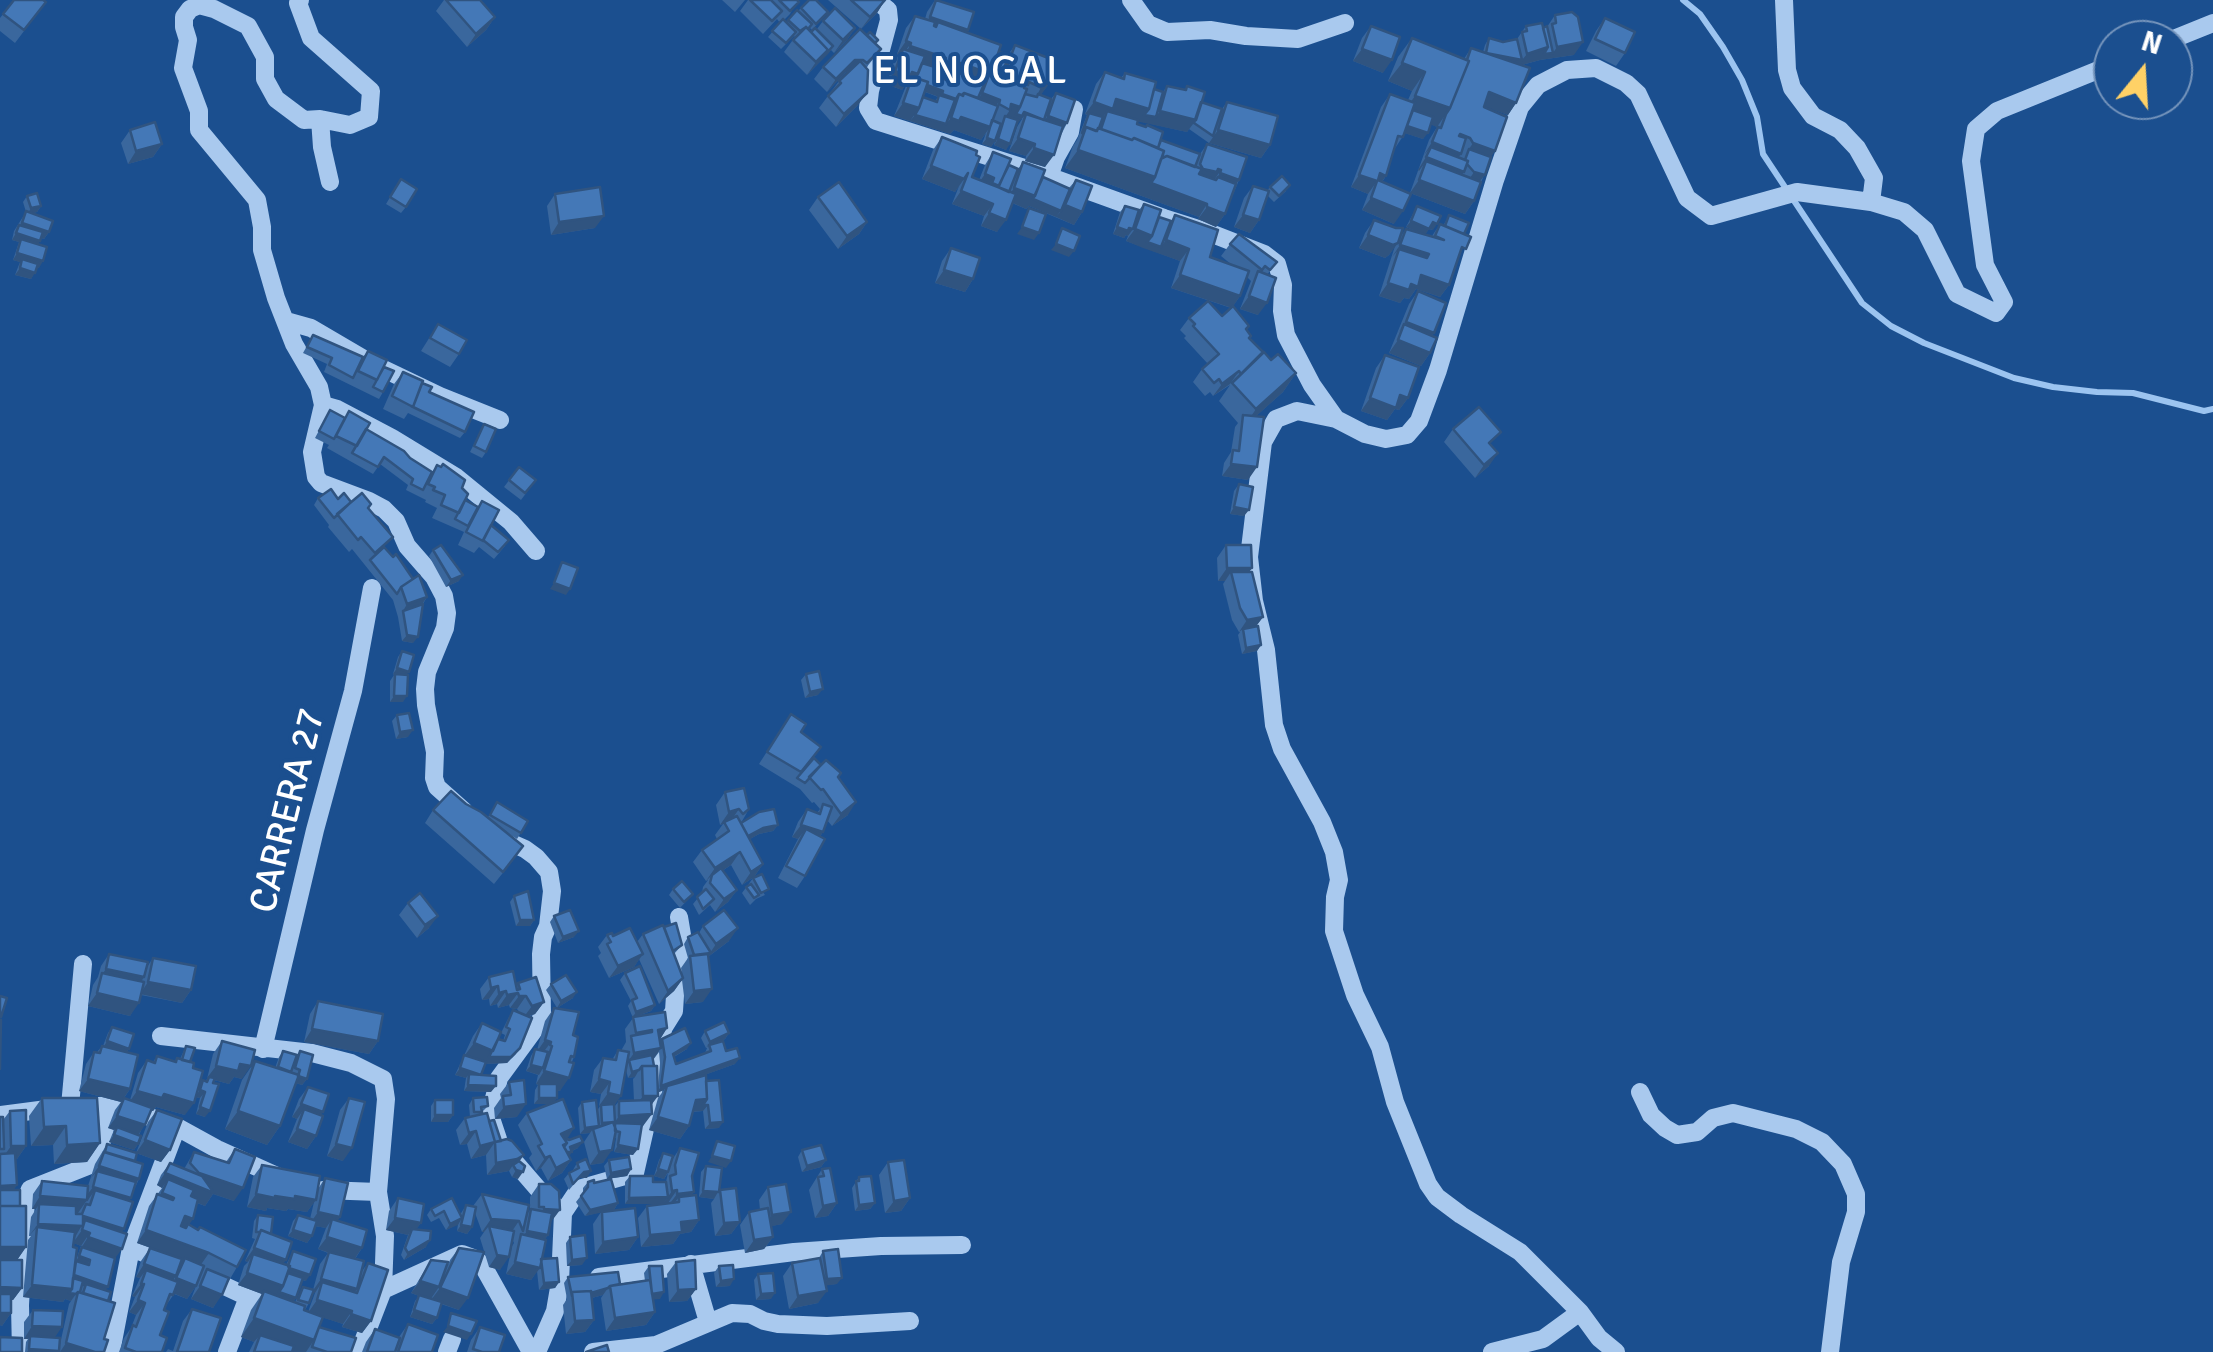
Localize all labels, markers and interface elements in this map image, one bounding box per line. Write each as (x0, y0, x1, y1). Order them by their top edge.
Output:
north arrow (2093, 20, 2193, 120)
text: N (2137, 24, 2166, 63)
district label: EL NOGAL (873, 48, 1069, 96)
street label: CARRERA 27 (242, 704, 336, 918)

